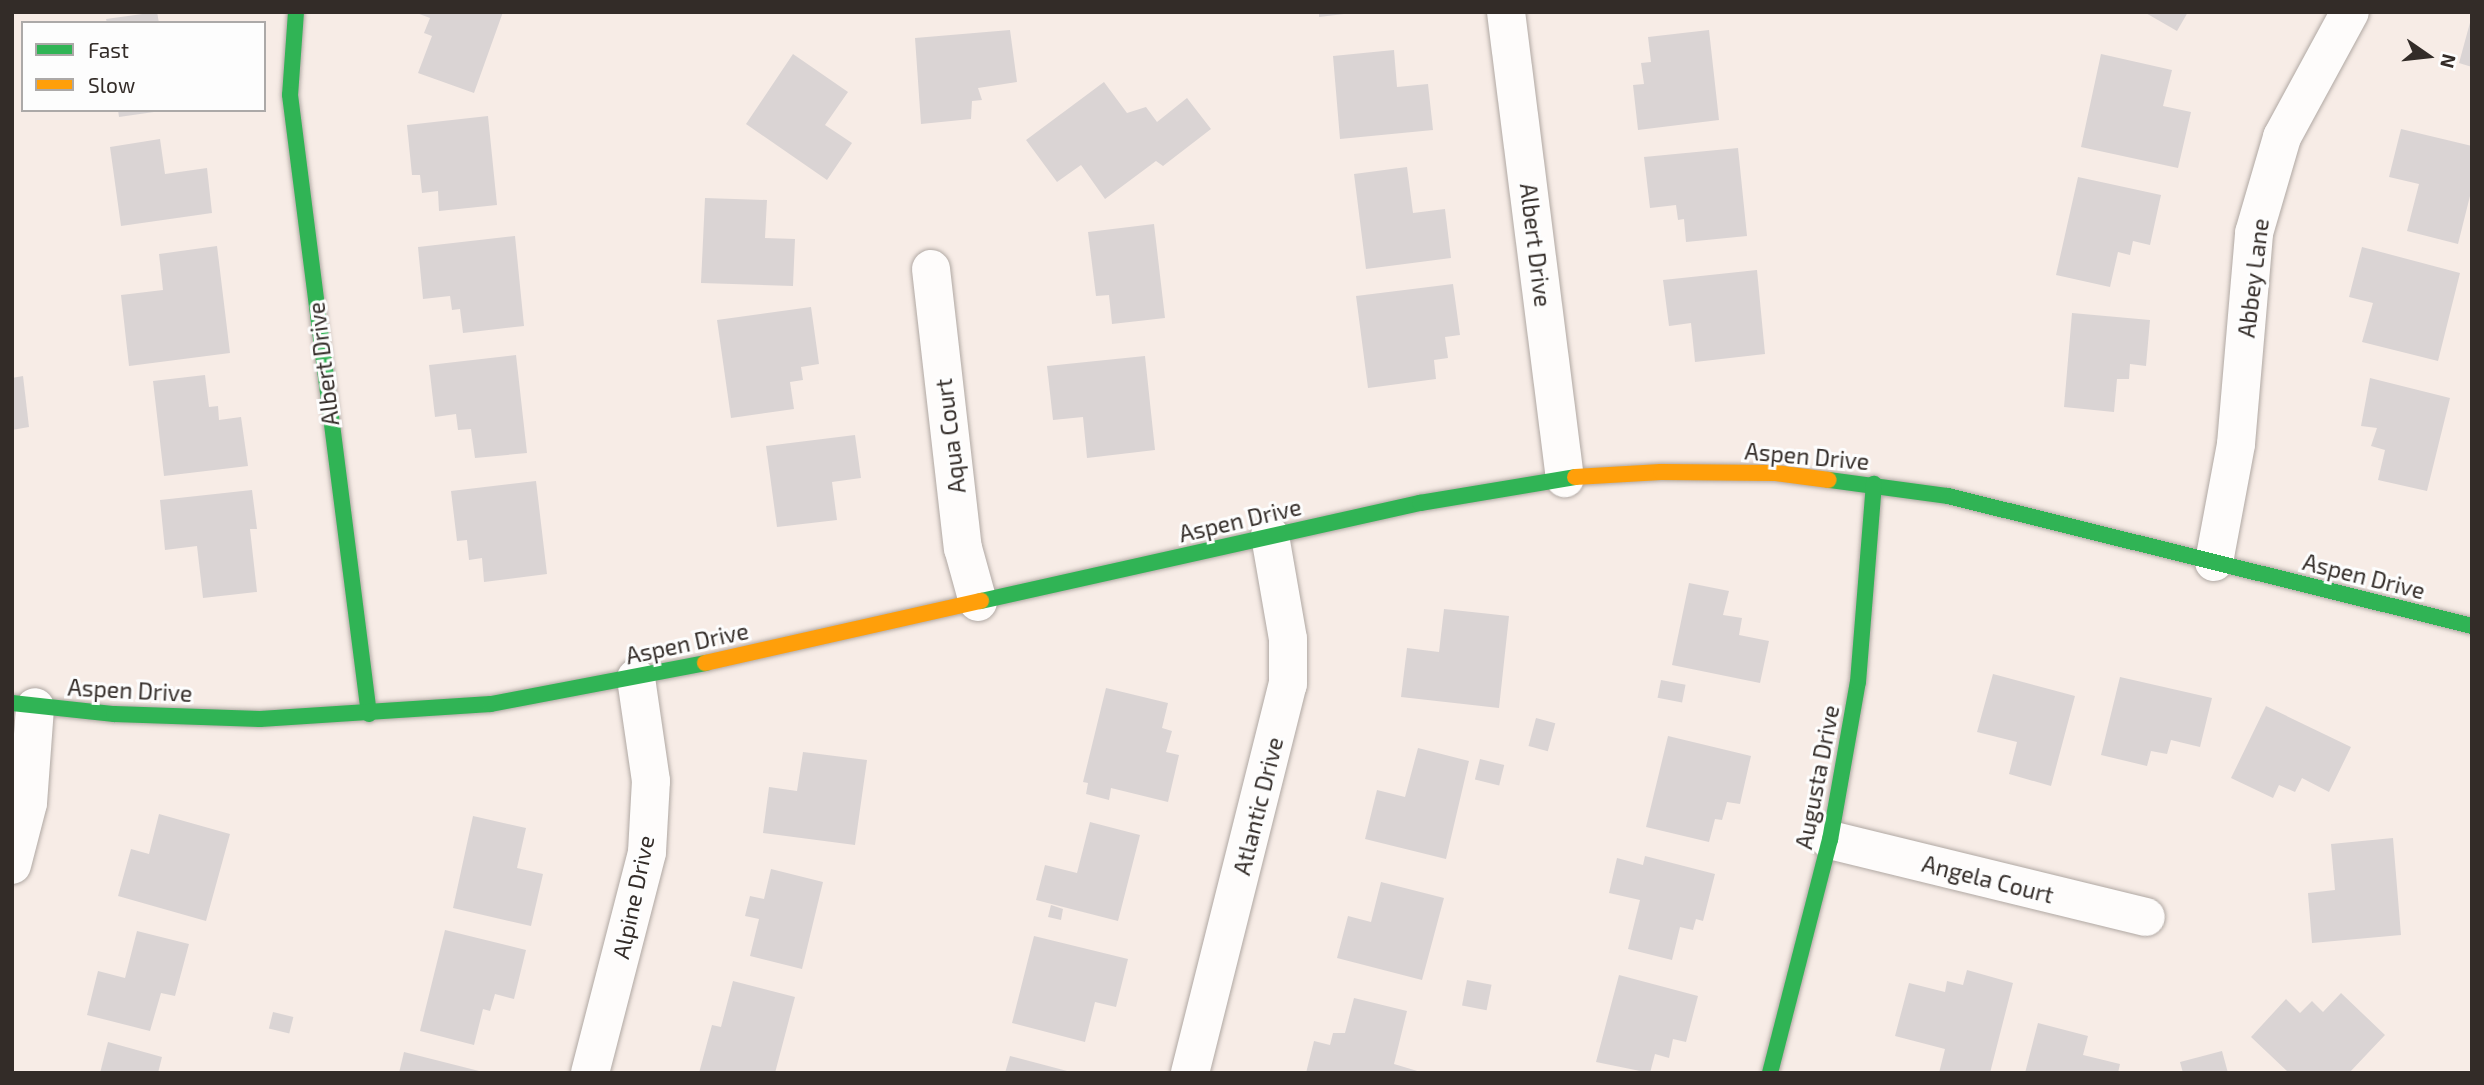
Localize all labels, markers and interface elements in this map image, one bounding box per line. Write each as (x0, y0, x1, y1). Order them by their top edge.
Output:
legend (21, 21, 266, 112)
north arrow (2393, 21, 2463, 91)
text: Fast (88, 37, 129, 62)
text: N (2436, 52, 2462, 71)
text: Slow (88, 72, 135, 97)
street label: Albert Drive (1515, 182, 1557, 308)
street label: Abbey Lane (2232, 217, 2274, 339)
street label: Albert Drive (302, 301, 344, 427)
street label: Aqua Court (929, 377, 971, 495)
street label: Aspen Drive (1744, 437, 1870, 475)
street label: Aspen Drive (1176, 493, 1304, 547)
street label: Aspen Drive (2300, 548, 2428, 604)
street label: Aspen Drive (623, 617, 751, 669)
street label: Aspen Drive (67, 673, 193, 707)
street label: Augusta Drive (1790, 703, 1844, 851)
street label: Atlantic Drive (1228, 734, 1288, 878)
street label: Alpine Drive (606, 833, 660, 961)
street label: Angela Court (1919, 849, 2057, 909)

